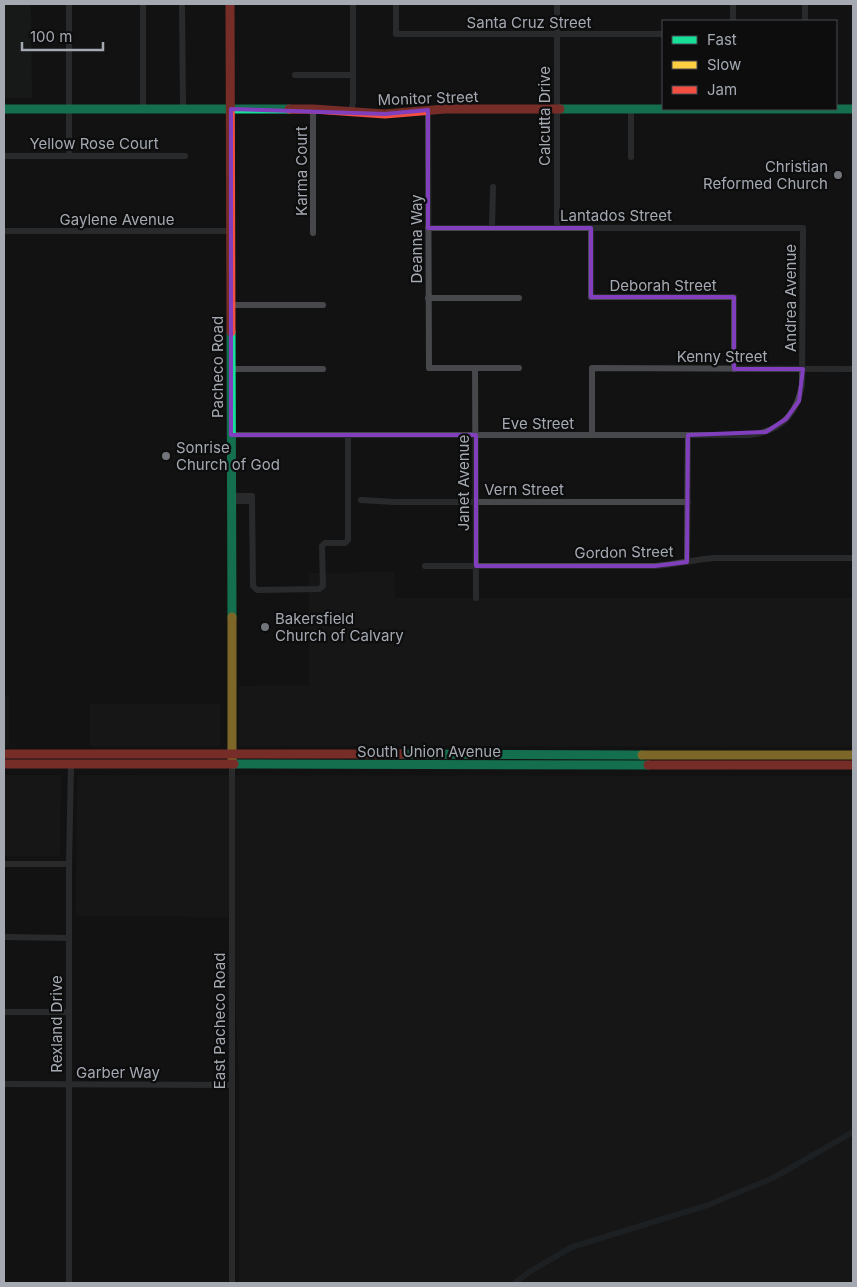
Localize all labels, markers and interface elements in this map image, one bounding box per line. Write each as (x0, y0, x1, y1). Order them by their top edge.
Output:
street label: Santa Cruz Street (467, 13, 592, 32)
scale bar (22, 20, 104, 52)
legend (662, 20, 837, 110)
text: 100 m (30, 27, 72, 46)
text: Fast (707, 30, 737, 49)
text: Slow (707, 55, 741, 74)
street label: Calcutta Drive (535, 66, 554, 166)
text: Jam (707, 80, 737, 99)
street label: Monitor Street (377, 87, 479, 109)
street label: Karma Court (292, 126, 311, 216)
street label: Yellow Rose Court (29, 134, 159, 153)
place label: Christian Reformed Church (703, 157, 828, 193)
marker: Christian Reformed Church (832, 169, 844, 181)
street label: Deanna Way (407, 194, 426, 284)
street label: Lantados Street (560, 206, 672, 225)
street label: Gaylene Avenue (60, 210, 174, 229)
street label: Andrea Avenue (781, 244, 800, 352)
street label: Deborah Street (609, 276, 717, 295)
street label: Pacheco Road (208, 316, 227, 418)
street label: Kenny Street (677, 347, 767, 366)
street label: Eve Street (502, 414, 574, 433)
street label: Janet Avenue (454, 435, 473, 531)
place label: Sonrise Church of God (176, 438, 280, 474)
marker: Sonrise Church of God (160, 450, 172, 462)
street label: Vern Street (484, 480, 564, 499)
street label: Gordon Street (574, 542, 674, 562)
place label: Bakersfield Church of Calvary (275, 609, 404, 645)
marker: Bakersfield Church of Calvary (259, 621, 271, 633)
street label: South Union Avenue (357, 742, 501, 761)
street label: East Pacheco Road (210, 953, 229, 1089)
street label: Rexland Drive (47, 975, 66, 1073)
street label: Garber Way (76, 1063, 161, 1082)

